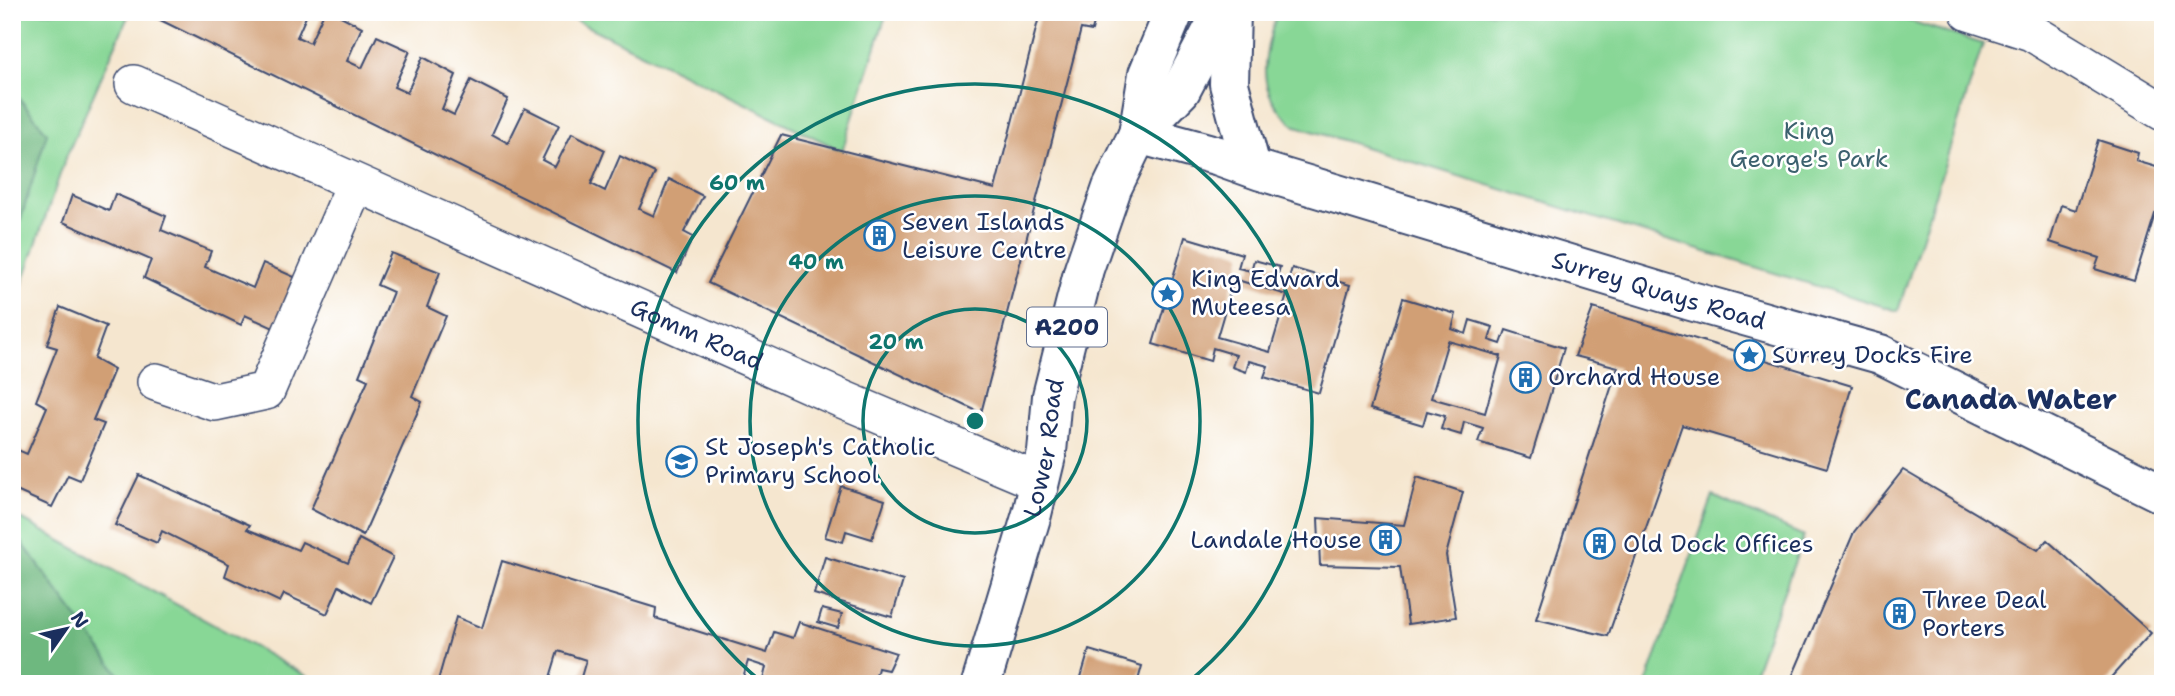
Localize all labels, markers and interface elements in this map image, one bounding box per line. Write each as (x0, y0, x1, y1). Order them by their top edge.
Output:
park label: King George's Park (1729, 115, 1889, 175)
text: 60 m (709, 169, 765, 197)
place label: Seven Islands Leisure Centre (902, 206, 1067, 266)
building icon: Seven Islands Leisure Centre (862, 219, 896, 253)
street label: Surrey Quays Road (1548, 244, 1770, 337)
text: 40 m (788, 248, 844, 276)
place label: King Edward Muteesa (1191, 263, 1340, 323)
place icon: King Edward Muteesa (1151, 276, 1185, 310)
street label: Gomm Road (625, 291, 768, 378)
road number: A200 (1027, 308, 1107, 346)
text: 20 m (868, 328, 924, 356)
place icon: Surrey Docks Fire (1732, 338, 1766, 372)
place label: Surrey Docks Fire (1772, 339, 1973, 371)
building icon: Orchard House (1508, 360, 1542, 394)
place label: Orchard House (1548, 361, 1720, 393)
street label: Lower Road (1016, 375, 1072, 520)
district label: Canada Water (1905, 380, 2117, 418)
centre of rings (963, 409, 987, 433)
place label: St Joseph's Catholic Primary School (705, 431, 936, 491)
school or university icon: St Joseph's Catholic Primary School (665, 444, 699, 478)
building icon: Landale House (1368, 523, 1402, 557)
place label: Landale House (1190, 524, 1362, 556)
building icon: Old Dock Offices (1583, 527, 1617, 561)
place label: Old Dock Offices (1623, 528, 1814, 560)
place label: Three Deal Porters (1922, 584, 2047, 644)
north arrow (32, 594, 102, 664)
building icon: Three Deal Porters (1882, 597, 1916, 631)
text: N (65, 607, 94, 633)

